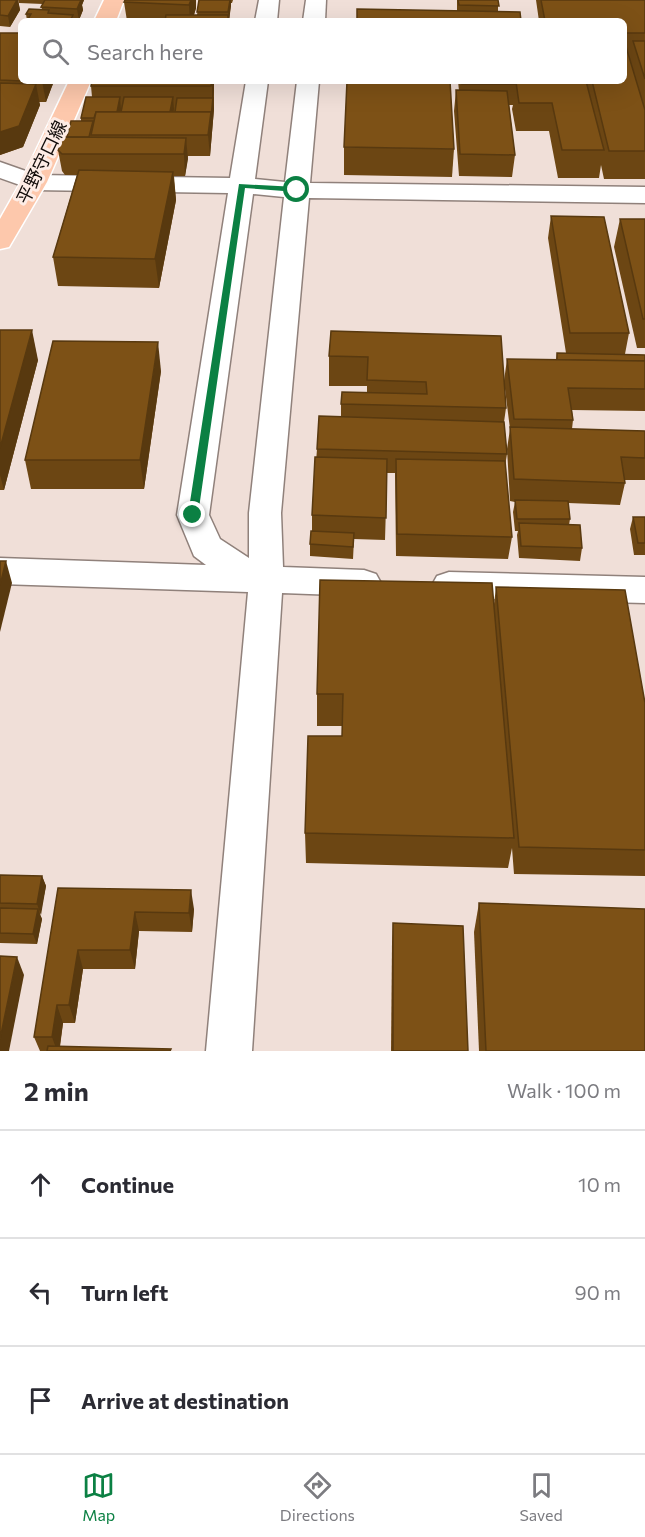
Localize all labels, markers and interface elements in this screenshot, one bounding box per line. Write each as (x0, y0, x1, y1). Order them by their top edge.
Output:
search box (18, 18, 627, 84)
icon: search (39, 35, 72, 68)
text: Search here (87, 38, 203, 65)
street label: 平野守口線 (11, 117, 71, 207)
route start (283, 176, 309, 202)
route end (179, 501, 205, 527)
text: 2 min (24, 1075, 89, 1106)
text: Walk · 100 m (507, 1078, 621, 1102)
icon: ahead (24, 1168, 57, 1201)
text: Continue (81, 1171, 174, 1198)
text: 10 m (578, 1172, 621, 1196)
icon: left (24, 1276, 57, 1309)
text: Turn left (81, 1279, 168, 1306)
text: 90 m (575, 1280, 621, 1304)
icon: arrive (24, 1384, 57, 1417)
text: Arrive at destination (81, 1387, 289, 1414)
tab: Map (82, 1469, 115, 1524)
tab: Directions (280, 1469, 355, 1524)
tab: Saved (519, 1469, 563, 1524)

